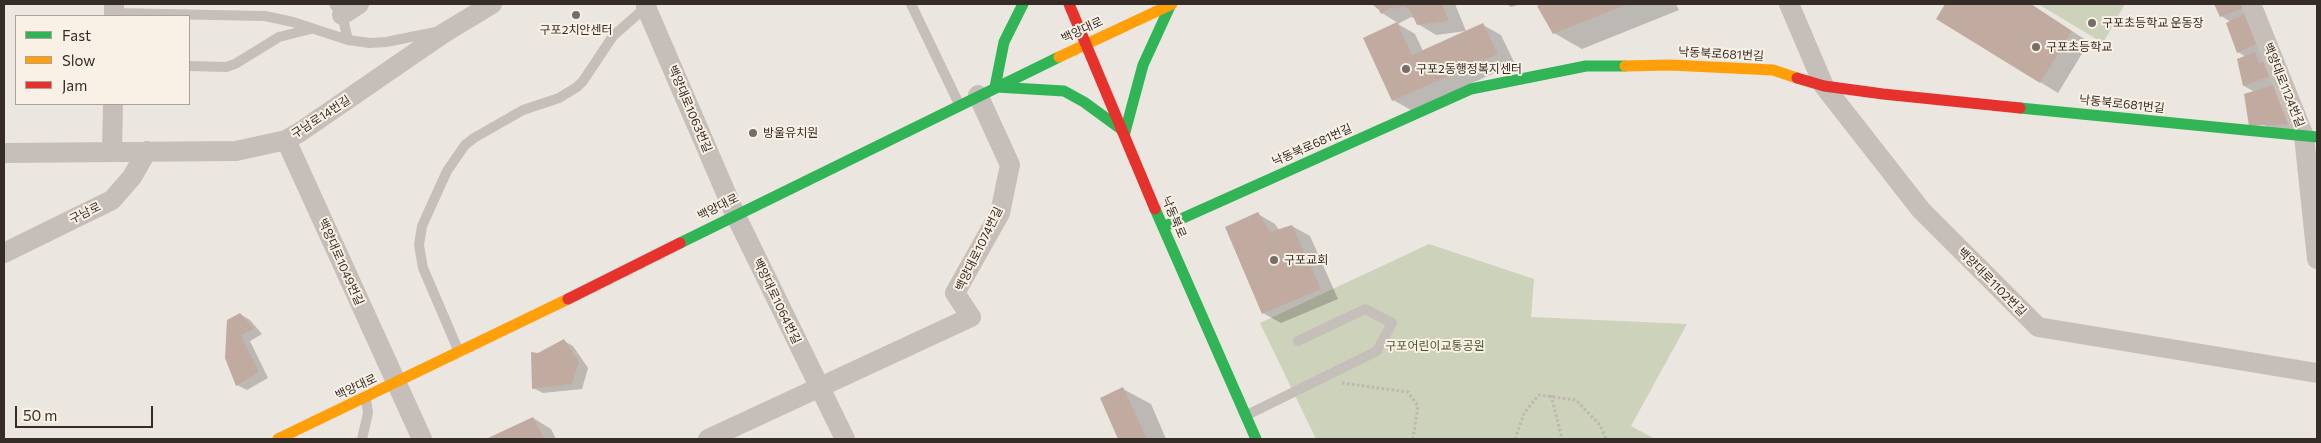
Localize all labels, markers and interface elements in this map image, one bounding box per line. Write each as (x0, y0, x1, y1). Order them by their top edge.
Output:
marker: 구포2치안센터 (570, 9, 582, 21)
street label: 백양대로 (1059, 14, 1105, 46)
legend (15, 15, 190, 105)
place label: 구포초등학교 운동장 (2102, 16, 2204, 30)
marker: 구포초등학교 운동장 (2086, 17, 2098, 29)
place label: 구포2치안센터 (540, 23, 612, 37)
text: Fast (62, 26, 91, 44)
place label: 구포초등학교 (2046, 40, 2112, 54)
marker: 구포초등학교 (2030, 41, 2042, 53)
street label: 백양대로1124번길 (2260, 41, 2308, 129)
street label: 낙동북로681번길 (1678, 45, 1764, 63)
text: Slow (62, 51, 95, 69)
place label: 구포2동행정복지센터 (1416, 62, 1522, 76)
street label: 백양대로1063번길 (665, 63, 715, 155)
marker: 구포2동행정복지센터 (1400, 63, 1412, 75)
text: Jam (62, 76, 87, 94)
street label: 낙동북로681번길 (2079, 92, 2165, 116)
street label: 구남로14번길 (289, 93, 353, 141)
street label: 낙동북로681번길 (1270, 121, 1354, 169)
place label: 방울유치원 (763, 126, 818, 140)
marker: 방울유치원 (747, 127, 759, 139)
street label: 백양대로 (695, 191, 741, 223)
street label: 낙동북로 (1159, 194, 1189, 240)
street label: 구남로 (67, 199, 103, 227)
street label: 백양대로1074번길 (952, 205, 1006, 293)
street label: 백양대로1049번길 (315, 216, 367, 308)
street label: 백양대로1102번길 (1955, 245, 2029, 319)
place label: 구포교회 (1284, 253, 1328, 267)
marker: 구포교회 (1268, 254, 1280, 266)
street label: 백양대로1064번길 (750, 256, 804, 346)
park label: 구포어린이교통공원 (1385, 339, 1485, 353)
street label: 백양대로 (333, 371, 379, 403)
scale bar (18, 396, 155, 428)
text: 50 m (23, 406, 57, 424)

